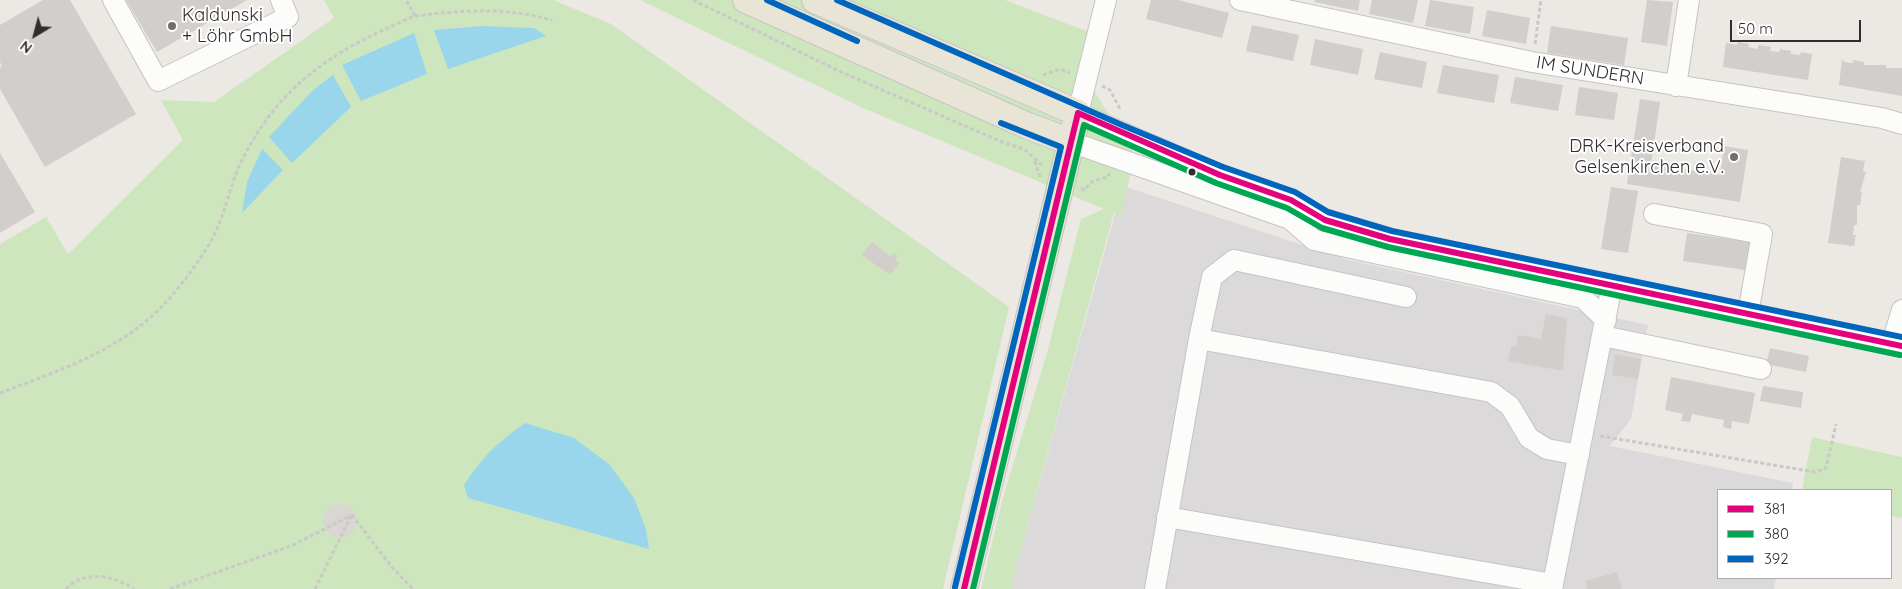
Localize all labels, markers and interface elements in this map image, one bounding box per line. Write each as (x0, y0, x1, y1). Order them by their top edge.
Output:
place label: Kaldunski + Löhr GmbH (182, 5, 292, 48)
north arrow (10, 10, 60, 60)
scale bar (1732, 10, 1863, 42)
text: 50 m (1738, 19, 1773, 38)
marker: Kaldunski + Löhr GmbH (166, 20, 178, 32)
text: N (16, 37, 36, 57)
street label: IM SUNDERN (1535, 52, 1645, 90)
place label: DRK-Kreisverband Gelsenkirchen e.V. (1569, 136, 1724, 178)
marker: DRK-Kreisverband Gelsenkirchen e.V. (1728, 151, 1740, 163)
unlabelled marker (1187, 167, 1197, 177)
legend (1717, 489, 1892, 579)
text: 381 (1764, 499, 1786, 518)
text: 380 (1764, 524, 1789, 543)
text: 392 (1764, 549, 1789, 568)

